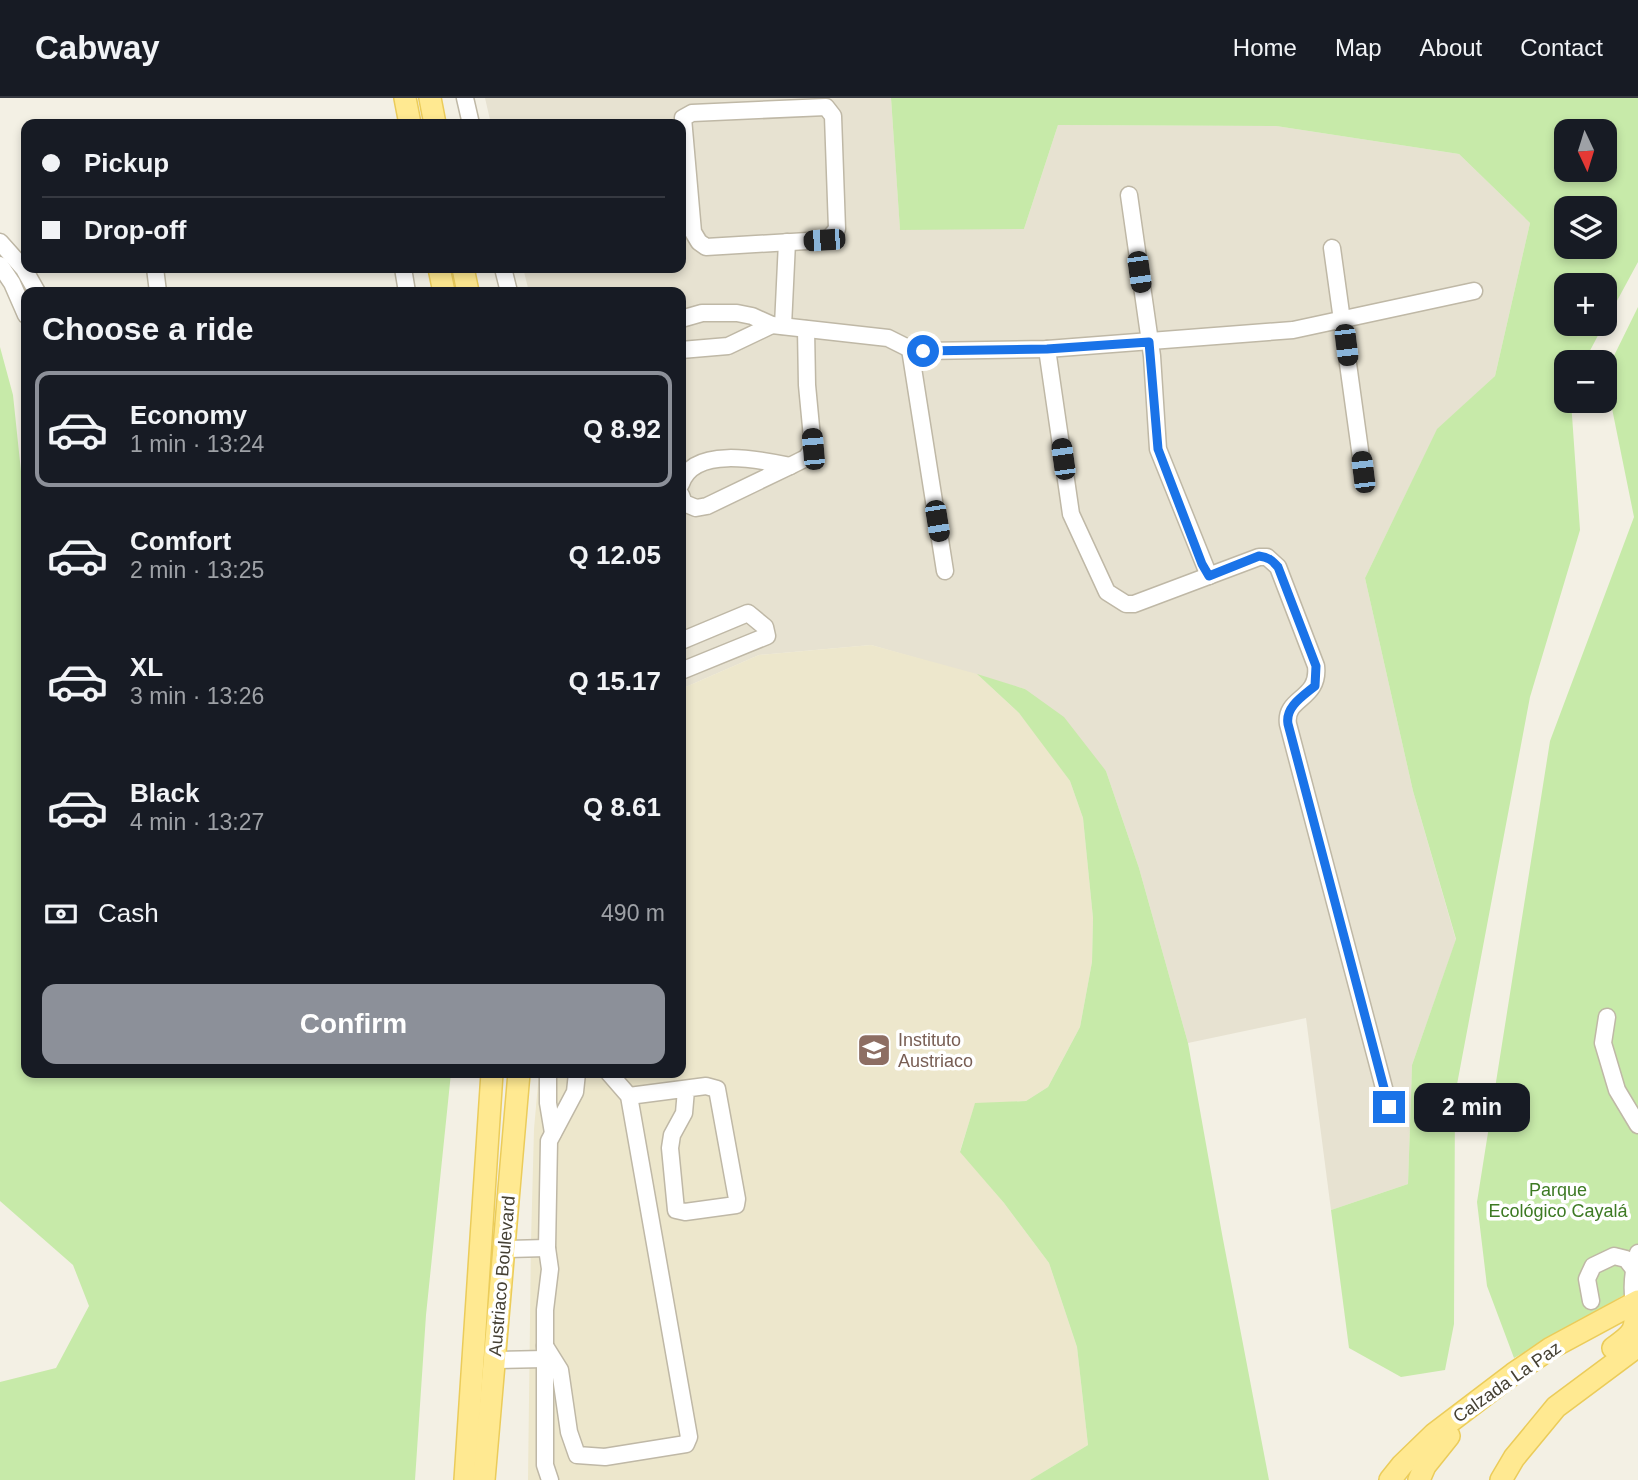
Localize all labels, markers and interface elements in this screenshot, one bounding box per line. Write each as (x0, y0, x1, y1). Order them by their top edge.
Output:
text: Cabway (35, 29, 160, 66)
text: Home (1233, 34, 1297, 61)
text: Map (1335, 34, 1382, 61)
text: About (1420, 34, 1482, 61)
text: Contact (1520, 34, 1603, 61)
north arrow (1554, 119, 1617, 182)
map controls (1554, 119, 1617, 413)
text: Pickup (84, 148, 169, 178)
button: layers (1554, 196, 1617, 259)
text: Drop-off (84, 215, 187, 245)
car (803, 228, 846, 252)
car (1126, 250, 1153, 294)
button: + (1554, 273, 1617, 336)
text: Choose a ride (42, 311, 254, 347)
car (1334, 323, 1359, 367)
route start (907, 335, 939, 367)
button: − (1554, 350, 1617, 413)
icon: car (46, 398, 109, 461)
text: Economy (130, 400, 247, 430)
text: Q 8.92 (583, 414, 661, 444)
car (801, 427, 826, 471)
text: 1 min · 13:24 (130, 431, 264, 457)
car (1050, 437, 1077, 481)
car (1351, 450, 1376, 494)
car (924, 499, 951, 543)
icon: car (46, 524, 109, 587)
text: Comfort (130, 526, 231, 556)
text: Q 12.05 (568, 540, 661, 570)
text: 2 min · 13:25 (130, 557, 264, 583)
icon: car (46, 650, 109, 713)
text: XL (130, 652, 163, 682)
text: Q 15.17 (568, 666, 661, 696)
text: 3 min · 13:26 (130, 683, 264, 709)
icon: car (46, 776, 109, 839)
text: Black (130, 778, 199, 808)
text: Q 8.61 (583, 792, 661, 822)
text: 4 min · 13:27 (130, 809, 264, 835)
icon: cash (42, 895, 80, 933)
text: Cash (98, 898, 159, 928)
text: 490 m (601, 900, 665, 926)
button: Confirm (42, 984, 665, 1064)
place label: Instituto Austriaco (898, 1030, 973, 1071)
school or university icon: Instituto Austriaco (855, 1031, 893, 1069)
callout: 2 min (1414, 1082, 1529, 1132)
route end (1373, 1091, 1405, 1123)
text: 2 min (1442, 1094, 1502, 1120)
park label: Parque Ecológico Cayalá (1488, 1180, 1629, 1221)
street label: Austriaco Boulevard (485, 1195, 519, 1357)
street label: Calzada La Paz (1449, 1337, 1565, 1427)

